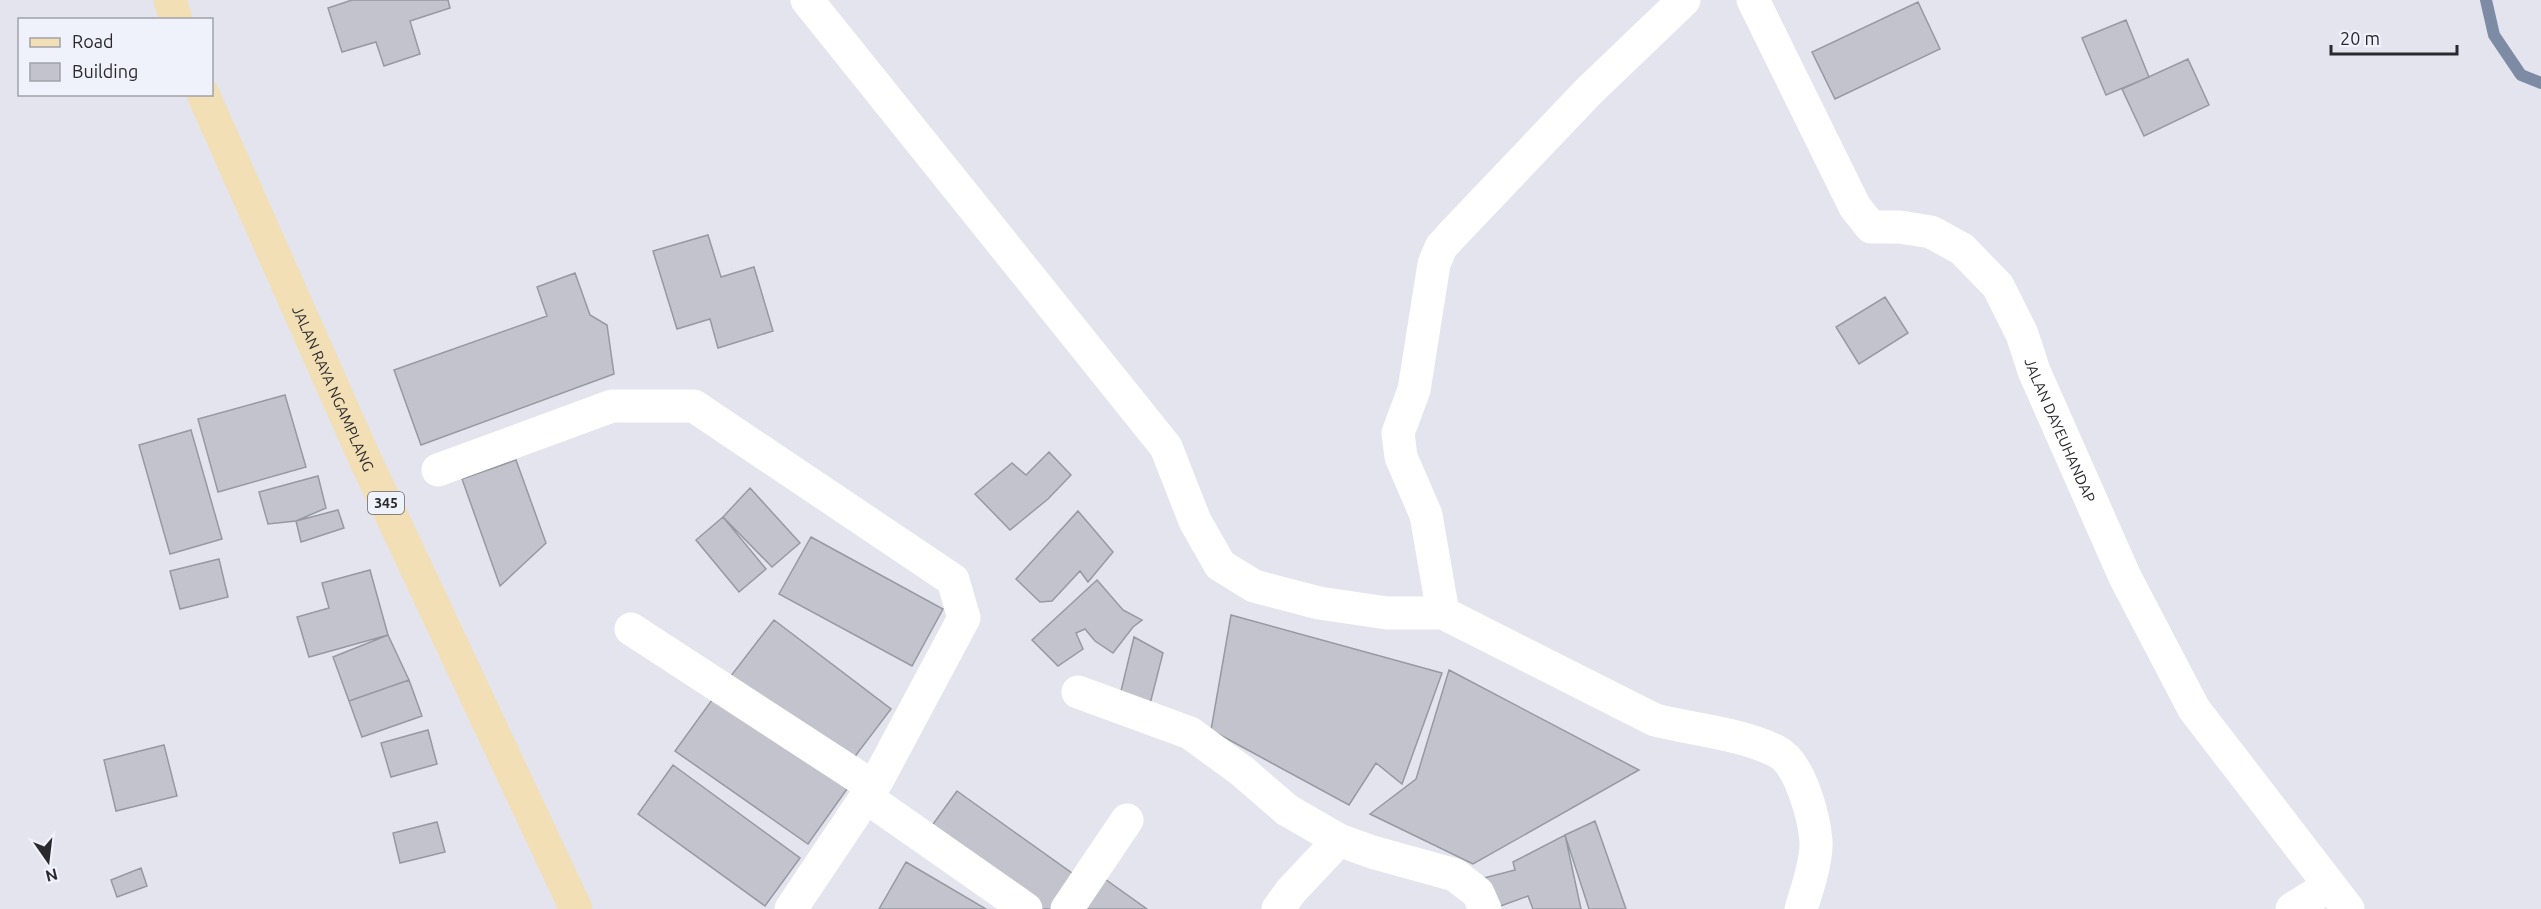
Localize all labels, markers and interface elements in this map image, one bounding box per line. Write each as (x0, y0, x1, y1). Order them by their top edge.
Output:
legend (18, 18, 213, 96)
scale bar (2331, 18, 2457, 56)
text: 20 m (2340, 28, 2380, 48)
text: Road (72, 31, 114, 51)
text: Building (72, 61, 138, 81)
street label: JALAN RAYA NGAMPLANG (289, 303, 378, 474)
street label: JALAN DAYEUHANDAP (2022, 356, 2099, 505)
road number: 345 (368, 492, 404, 514)
north arrow (18, 831, 78, 891)
text: N (44, 865, 60, 886)

